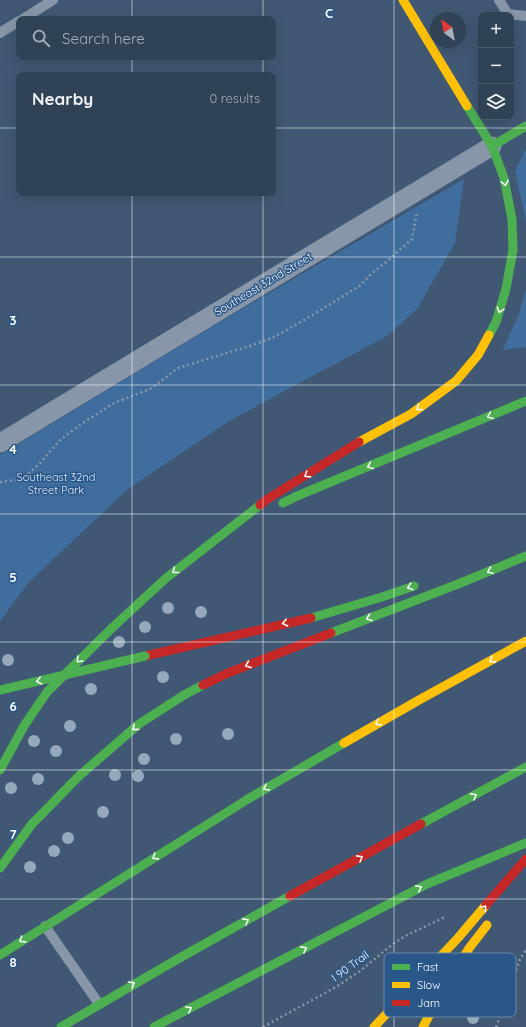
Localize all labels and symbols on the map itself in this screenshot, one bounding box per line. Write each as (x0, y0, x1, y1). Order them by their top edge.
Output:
text: C (325, 5, 333, 21)
north arrow (430, 12, 466, 48)
one-way arrow (500, 180, 508, 186)
street label: Southeast 32nd Street (211, 249, 315, 319)
one-way arrow (496, 307, 504, 314)
text: 3 (10, 312, 17, 328)
one-way arrow (416, 404, 423, 411)
one-way arrow (486, 411, 494, 419)
text: 4 (9, 441, 17, 457)
one-way arrow (366, 461, 374, 469)
park label: Southeast 32nd Street Park (17, 470, 95, 497)
one-way arrow (304, 470, 311, 477)
one-way arrow (172, 567, 179, 574)
one-way arrow (487, 567, 494, 575)
text: 5 (9, 569, 17, 585)
one-way arrow (407, 582, 414, 591)
one-way arrow (365, 614, 372, 622)
one-way arrow (282, 619, 289, 627)
one-way arrow (76, 655, 84, 663)
one-way arrow (489, 655, 496, 663)
one-way arrow (244, 660, 252, 668)
one-way arrow (36, 677, 42, 685)
text: 6 (9, 698, 17, 714)
one-way arrow (375, 719, 383, 726)
one-way arrow (132, 724, 139, 731)
one-way arrow (263, 784, 270, 791)
one-way arrow (470, 793, 477, 800)
text: 7 (9, 826, 17, 842)
one-way arrow (152, 852, 159, 859)
one-way arrow (356, 856, 363, 863)
one-way arrow (414, 885, 422, 893)
one-way arrow (479, 905, 486, 913)
one-way arrow (241, 918, 249, 925)
one-way arrow (19, 936, 26, 943)
one-way arrow (300, 946, 307, 954)
street label: I 90 Trail (328, 948, 372, 984)
legend (384, 953, 516, 1017)
text: 8 (9, 954, 17, 970)
text: Fast (417, 960, 439, 974)
text: Slow (417, 978, 441, 992)
one-way arrow (128, 982, 135, 989)
text: Jam (417, 996, 440, 1010)
one-way arrow (184, 1006, 192, 1014)

